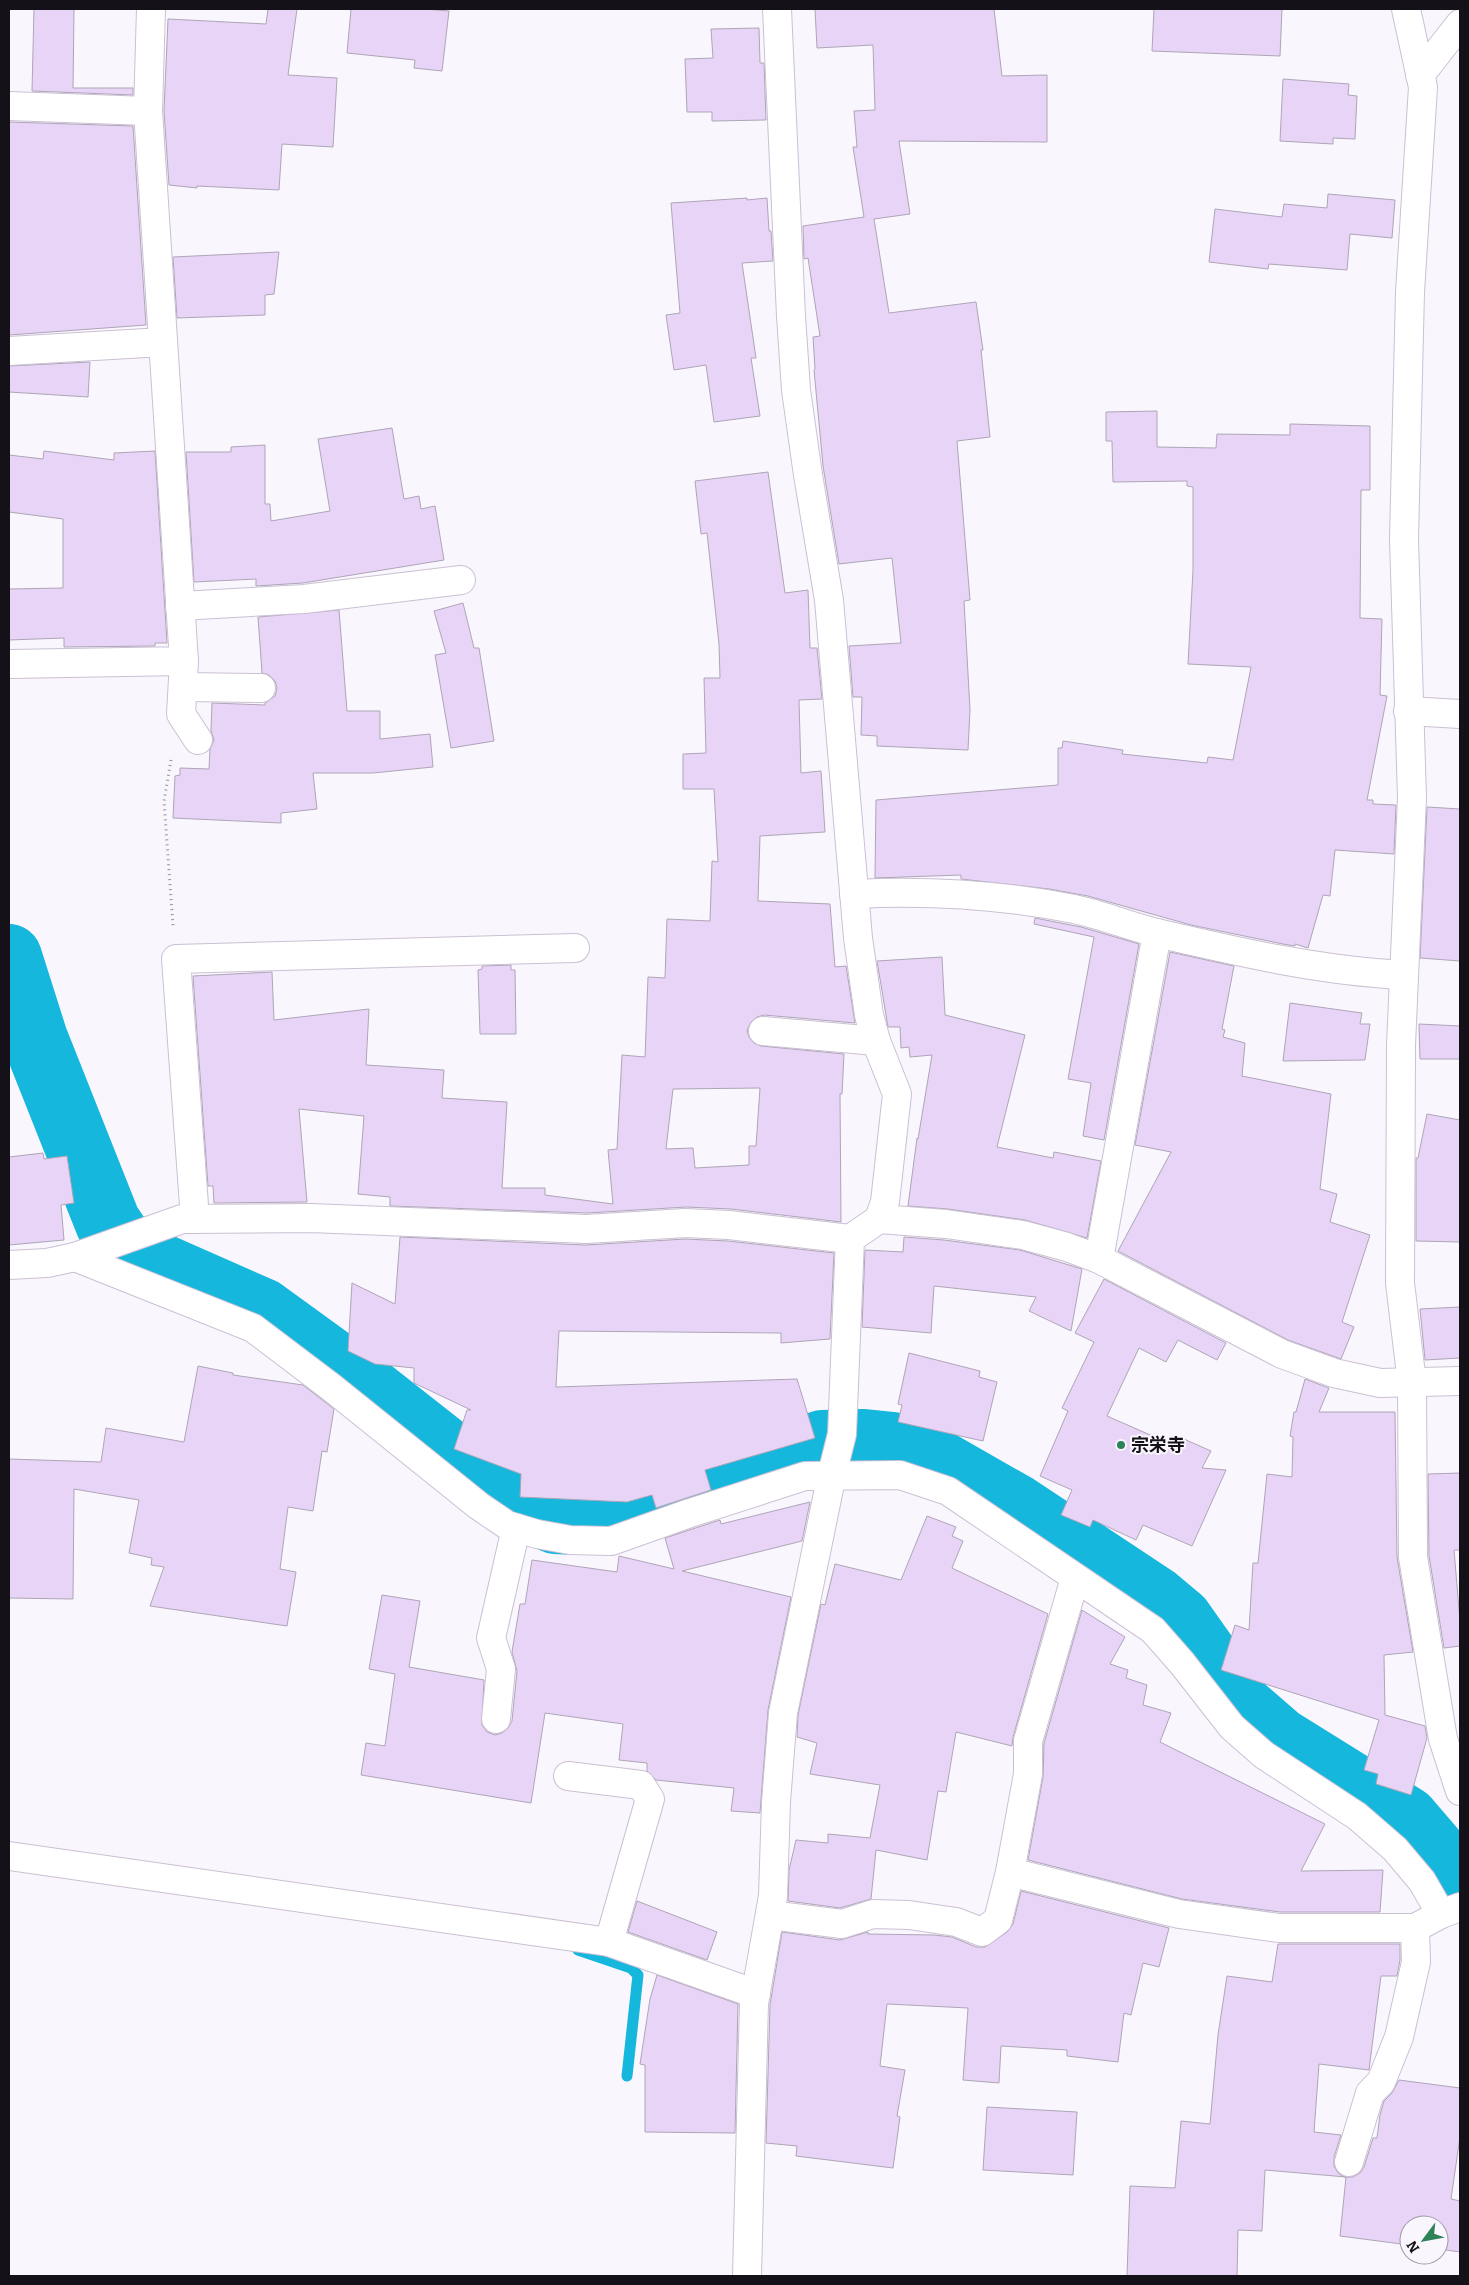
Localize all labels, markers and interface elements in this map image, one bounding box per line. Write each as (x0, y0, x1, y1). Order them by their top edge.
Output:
place label: 宗栄寺 (1131, 1434, 1185, 1456)
marker: 宗栄寺 (1115, 1439, 1127, 1451)
north arrow (1399, 2215, 1449, 2265)
text: N (1403, 2237, 1423, 2256)

